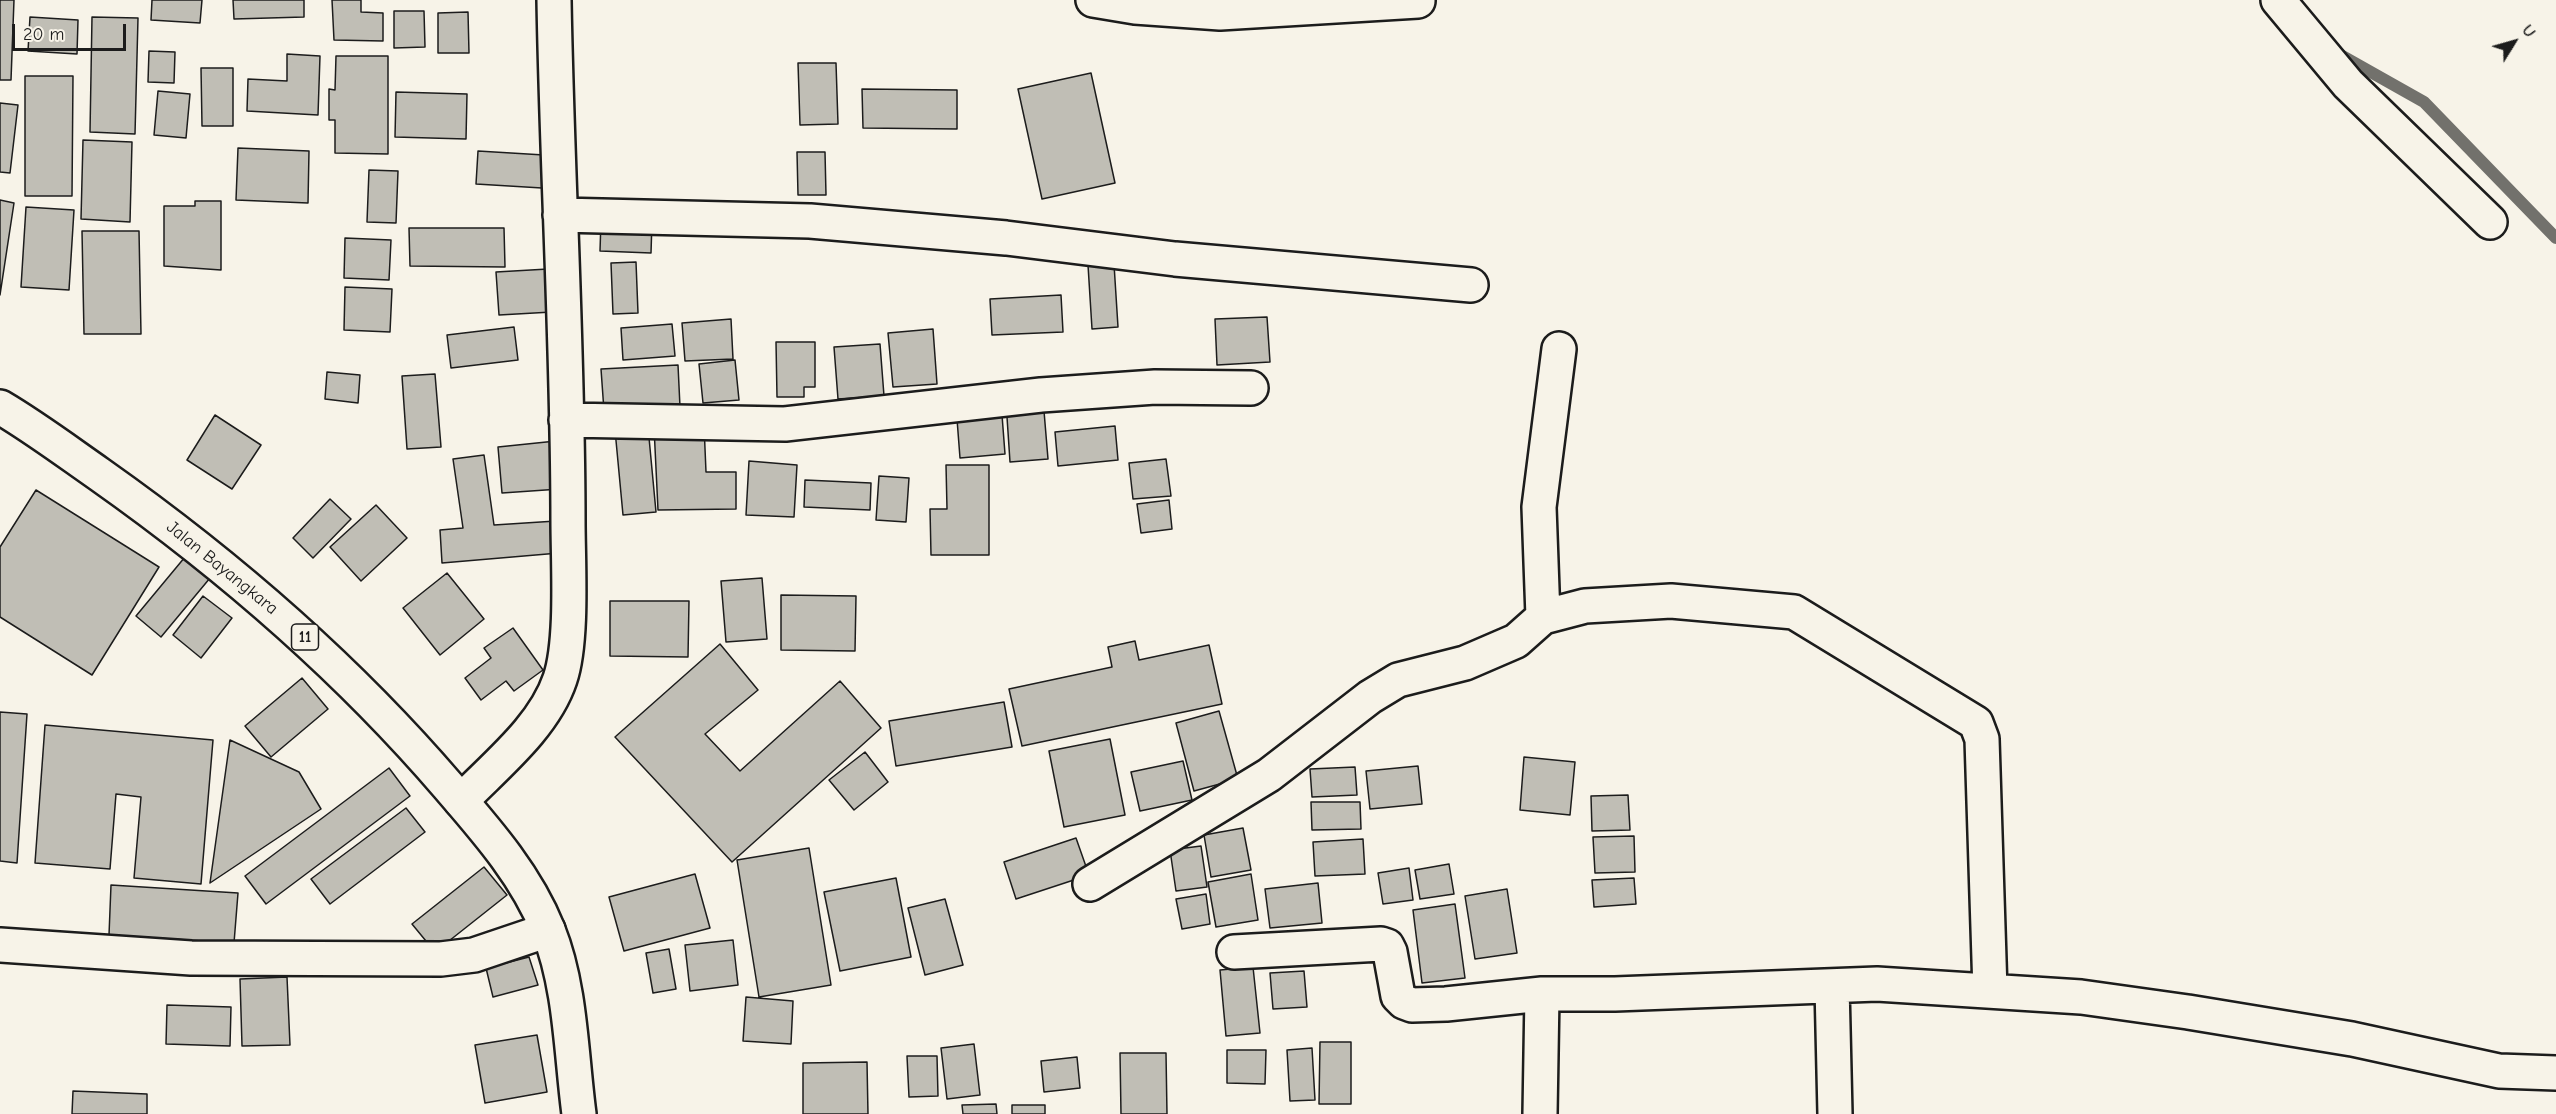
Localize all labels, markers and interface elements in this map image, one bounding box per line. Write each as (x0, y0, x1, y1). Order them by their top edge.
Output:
scale bar (15, 12, 129, 50)
north arrow (2484, 12, 2544, 72)
text: U (2518, 21, 2539, 41)
text: 20 m (23, 24, 64, 45)
street label: Jalan Bayangkara (162, 516, 282, 620)
road number: 11 (292, 624, 318, 650)

